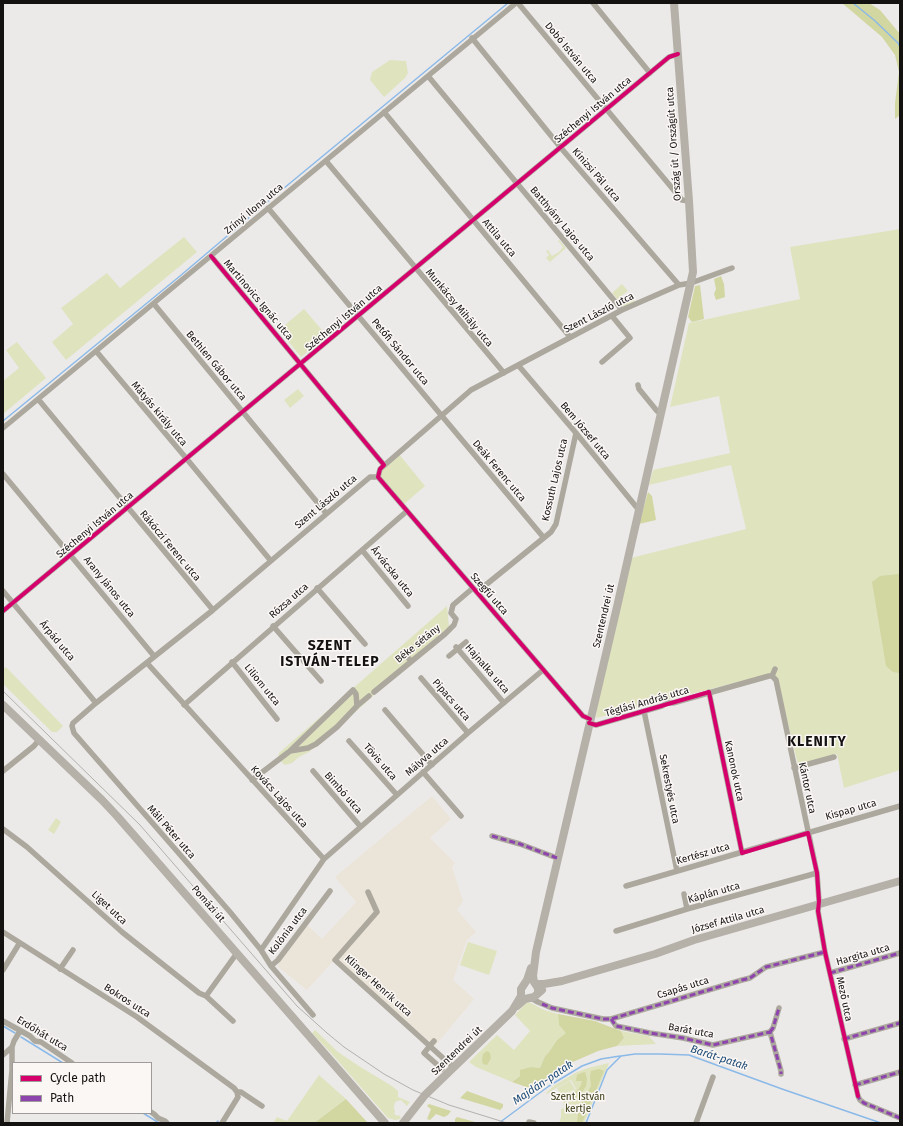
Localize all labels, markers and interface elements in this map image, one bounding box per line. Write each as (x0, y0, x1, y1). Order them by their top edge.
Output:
street label: Dobó István utca (542, 20, 600, 86)
street label: Széchenyi István utca (552, 74, 634, 146)
street label: Ország út / Országút utca (664, 87, 684, 201)
street label: Kinizsi Pál utca (569, 146, 623, 204)
street label: Zrínyi Ilona utca (222, 181, 286, 237)
street label: Batthyány Lajos utca (527, 184, 597, 264)
street label: Attila utca (480, 216, 518, 260)
street label: Martinovics Ignác utca (221, 257, 295, 343)
street label: Munkácsy Mihály utca (423, 266, 495, 350)
street label: Széchenyi István utca (303, 282, 385, 354)
street label: Szent László utca (562, 290, 636, 336)
street label: Petőfi Sándor utca (369, 316, 431, 388)
street label: Bethlen Gábor utca (183, 329, 249, 403)
street label: Mátyás király utca (128, 379, 190, 449)
street label: Bem József utca (557, 400, 613, 462)
street label: Deák Ferenc utca (470, 438, 528, 504)
street label: Kossuth Lajos utca (540, 438, 570, 522)
street label: Szent László utca (293, 473, 359, 531)
street label: Széchenyi István utca (54, 489, 136, 561)
street label: Rákóczi Ferenc utca (137, 508, 203, 584)
street label: Árvácska utca (368, 544, 416, 600)
street label: Arany János utca (81, 554, 137, 620)
street label: Szegfű utca (468, 571, 510, 617)
street label: Rózsa utca (267, 581, 311, 621)
street label: Szentendrei út (591, 583, 617, 649)
street label: Árpád utca (37, 618, 77, 664)
street label: Béke sétány (393, 622, 443, 666)
district label: SZENT ISTVÁN-TELEP (280, 638, 380, 670)
street label: Hajnalka utca (462, 642, 512, 696)
street label: Liliom utca (242, 662, 282, 708)
street label: Pipacs utca (430, 677, 472, 723)
street label: Téglási András utca (604, 684, 690, 720)
district label: KLENITY (787, 734, 847, 750)
street label: Mályva utca (403, 735, 451, 779)
street label: Kanonok utca (722, 740, 746, 802)
street label: Tövis utca (361, 741, 399, 783)
street label: Sekrestyés utca (656, 753, 682, 825)
street label: Kántor utca (796, 761, 818, 815)
street label: Kovács Lajos utca (248, 763, 310, 831)
street label: Bimbó utca (322, 770, 364, 816)
street label: Kispap utca (824, 797, 878, 823)
street label: Máli Péter utca (144, 803, 198, 861)
street label: Kertész utca (675, 841, 731, 867)
street label: Káplán utca (687, 880, 741, 906)
street label: Pomázi út (189, 883, 227, 925)
street label: Liget utca (89, 889, 129, 927)
street label: József Attila utca (690, 904, 766, 936)
street label: Kolónia utca (266, 905, 310, 957)
street label: Hargita utca (835, 942, 891, 968)
street label: Klinger Henrik utca (342, 953, 414, 1019)
street label: Csapás utca (656, 974, 710, 1002)
street label: Mező utca (833, 976, 855, 1022)
street label: Bokros utca (101, 981, 153, 1021)
street label: Erdőhát utca (14, 1014, 70, 1054)
street label: Barát utca (667, 1021, 715, 1041)
street label: Szentendrei út (429, 1024, 485, 1078)
water label: Barát-patak (689, 1043, 749, 1073)
water label: Majdán-patak (510, 1058, 576, 1108)
legend (12, 1062, 152, 1114)
text: Cycle path (50, 1071, 106, 1085)
text: Path (50, 1091, 74, 1105)
park label: Szent István kertje (551, 1091, 605, 1114)

